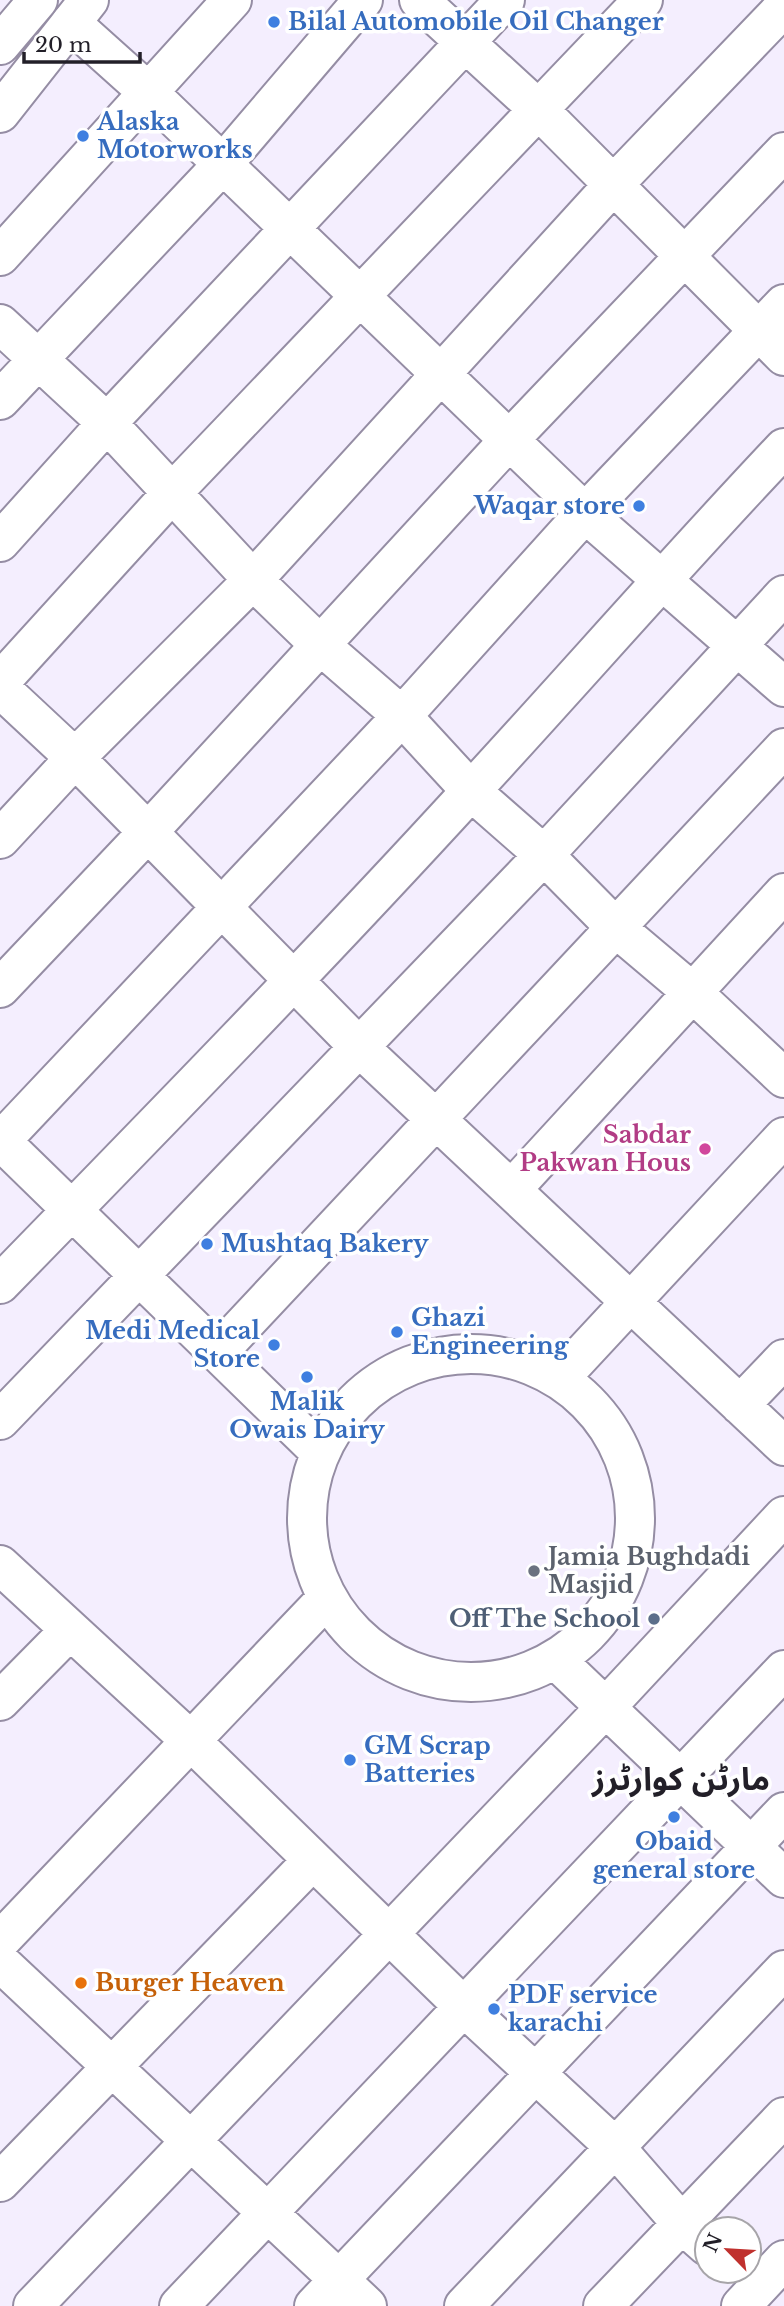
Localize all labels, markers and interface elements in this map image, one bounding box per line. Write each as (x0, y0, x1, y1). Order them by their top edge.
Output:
place label: Bilal Automobile Oil Changer (288, 7, 664, 36)
marker: Bilal Automobile Oil Changer (266, 14, 282, 30)
scale bar (24, 21, 140, 65)
text: 20 m (35, 32, 92, 58)
place label: Alaska Motorworks (96, 107, 253, 164)
marker: Alaska Motorworks (75, 128, 91, 144)
place label: Waqar store (473, 491, 625, 520)
marker: Waqar store (631, 498, 647, 514)
place label: Sabdar Pakwan Hous (519, 1120, 691, 1177)
marker: Sabdar Pakwan Hous (697, 1141, 713, 1157)
place label: Mushtaq Bakery (221, 1229, 429, 1258)
marker: Mushtaq Bakery (199, 1236, 215, 1252)
place label: Ghazi Engineering (411, 1303, 570, 1360)
place label: Medi Medical Store (85, 1316, 260, 1373)
marker: Ghazi Engineering (389, 1324, 405, 1340)
marker: Medi Medical Store (266, 1337, 282, 1353)
marker: Malik Owais Dairy (299, 1369, 315, 1385)
place label: Malik Owais Dairy (229, 1387, 385, 1444)
place label: Jamia Bughdadi Masjid (543, 1542, 750, 1599)
marker: Jamia Bughdadi Masjid (526, 1563, 542, 1579)
place label: Off The School (449, 1604, 640, 1633)
marker: Off The School (646, 1611, 662, 1627)
place label: GM Scrap Batteries (364, 1731, 491, 1788)
marker: GM Scrap Batteries (342, 1752, 358, 1768)
district label: مارٹن کوارٹرز (590, 1759, 770, 1799)
marker: Obaid general store (666, 1809, 682, 1825)
place label: Obaid general store (593, 1827, 755, 1884)
place label: Burger Heaven (95, 1968, 285, 1997)
marker: Burger Heaven (73, 1975, 89, 1991)
place label: PDF service karachi (508, 1980, 658, 2037)
marker: PDF service karachi (486, 2001, 502, 2017)
north arrow (693, 2215, 763, 2285)
text: N (699, 2230, 727, 2256)

